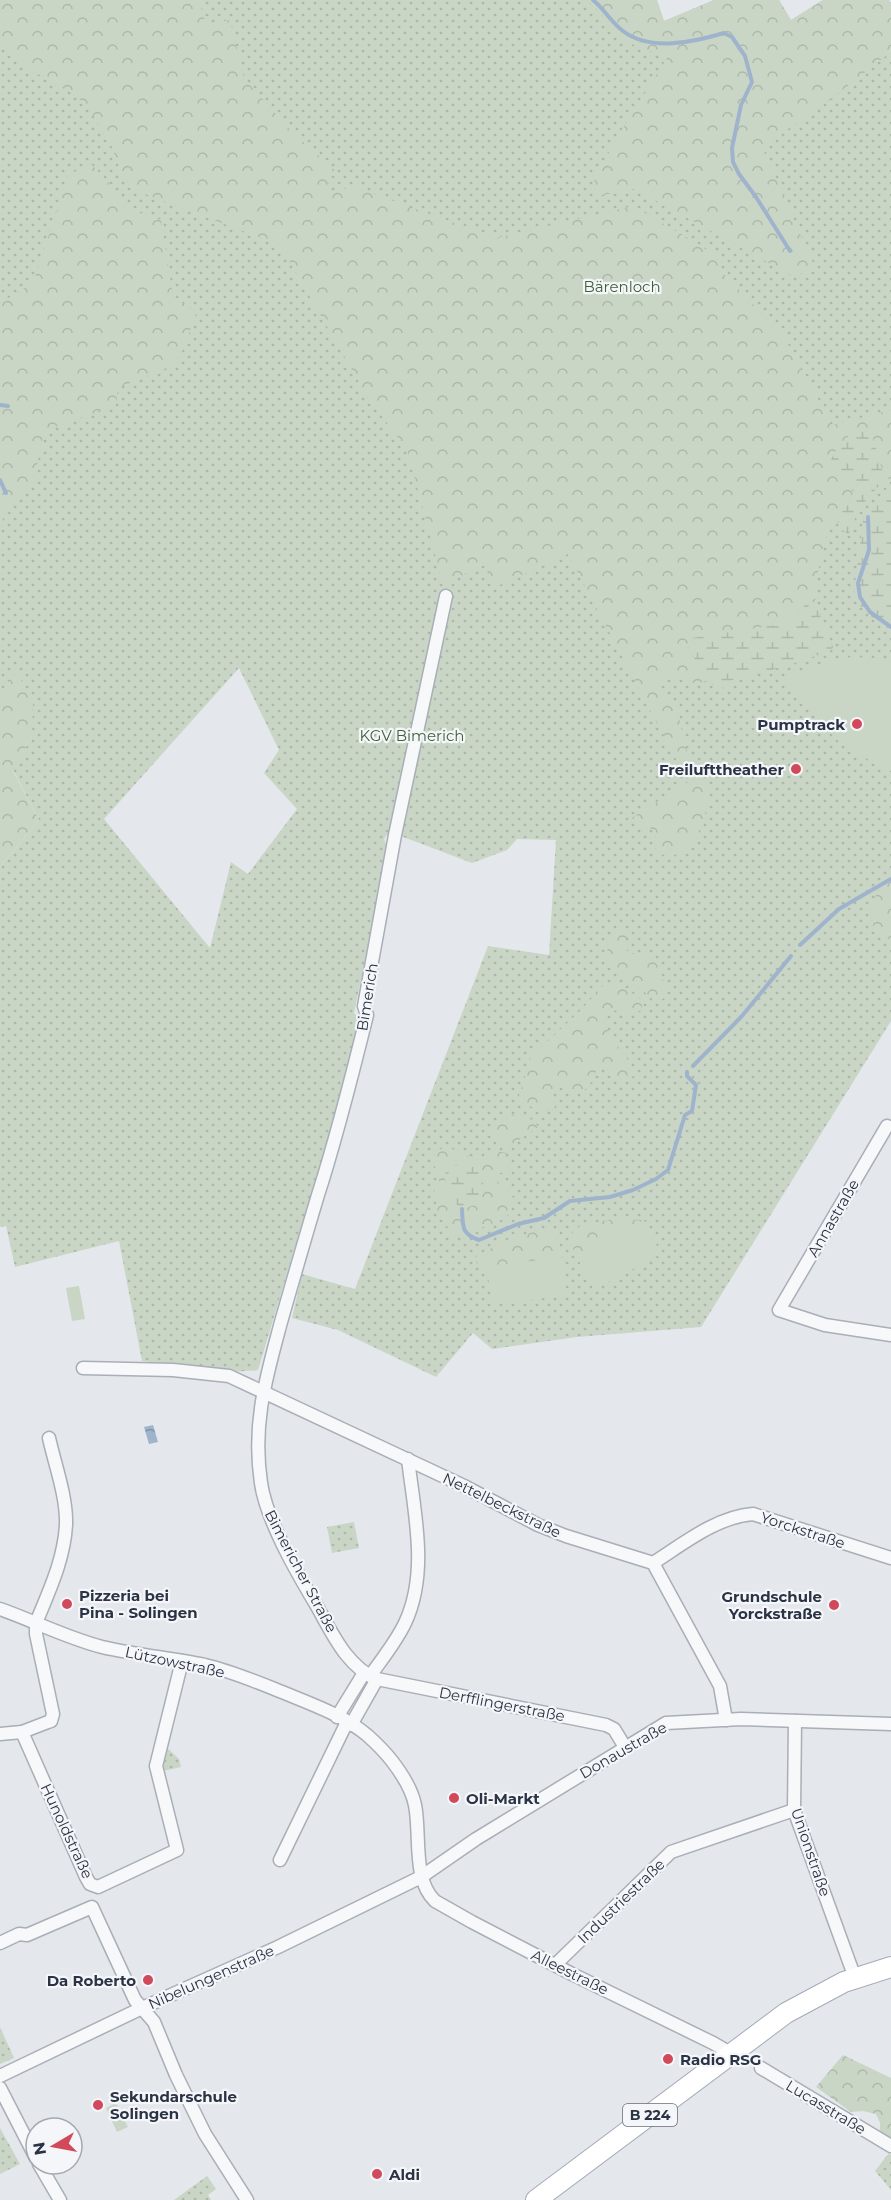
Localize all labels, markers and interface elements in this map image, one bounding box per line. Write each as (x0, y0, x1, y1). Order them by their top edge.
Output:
park label: Bärenloch (583, 277, 661, 296)
place label: Pumptrack (757, 715, 845, 734)
marker: Pumptrack (850, 717, 864, 731)
park label: KGV Bimerich (360, 726, 464, 745)
place label: Freilufttheather (659, 760, 785, 779)
marker: Freilufttheather (789, 762, 803, 776)
street label: Bimerich (352, 962, 382, 1032)
street label: Annastraße (803, 1176, 863, 1260)
street label: Nettelbeckstraße (440, 1468, 564, 1542)
street label: Bimericher Straße (261, 1506, 341, 1636)
street label: Yorckstraße (758, 1507, 848, 1553)
place label: Pizzeria bei Pina - Solingen (79, 1586, 198, 1622)
place label: Grundschule Yorckstraße (721, 1587, 822, 1623)
marker: Pizzeria bei Pina - Solingen (60, 1597, 74, 1611)
marker: Grundschule Yorckstraße (827, 1598, 841, 1612)
street label: Lützowstraße (123, 1642, 227, 1682)
street label: Derfflingerstraße (437, 1682, 567, 1726)
street label: Donaustraße (576, 1717, 670, 1783)
street label: Hunoldstraße (37, 1780, 97, 1882)
place label: Oli-Markt (466, 1789, 540, 1808)
marker: Oli-Markt (447, 1791, 461, 1805)
street label: Unionstraße (787, 1805, 835, 1899)
street label: Industriestraße (573, 1855, 669, 1947)
street label: Nibelungenstraße (145, 1941, 277, 2013)
street label: Alleestraße (528, 1945, 612, 1999)
place label: Da Roberto (47, 1971, 136, 1990)
marker: Da Roberto (141, 1973, 155, 1987)
place label: Radio RSG (680, 2050, 761, 2069)
marker: Radio RSG (661, 2052, 675, 2066)
street label: Lucasstraße (782, 2076, 870, 2138)
place label: Sekundarschule Solingen (110, 2087, 237, 2123)
marker: Sekundarschule Solingen (91, 2098, 105, 2112)
road number: B 224 (623, 2104, 677, 2126)
north arrow (24, 2116, 84, 2176)
text: N (29, 2140, 50, 2157)
place label: Aldi (388, 2165, 420, 2184)
marker: Aldi (370, 2167, 384, 2181)

